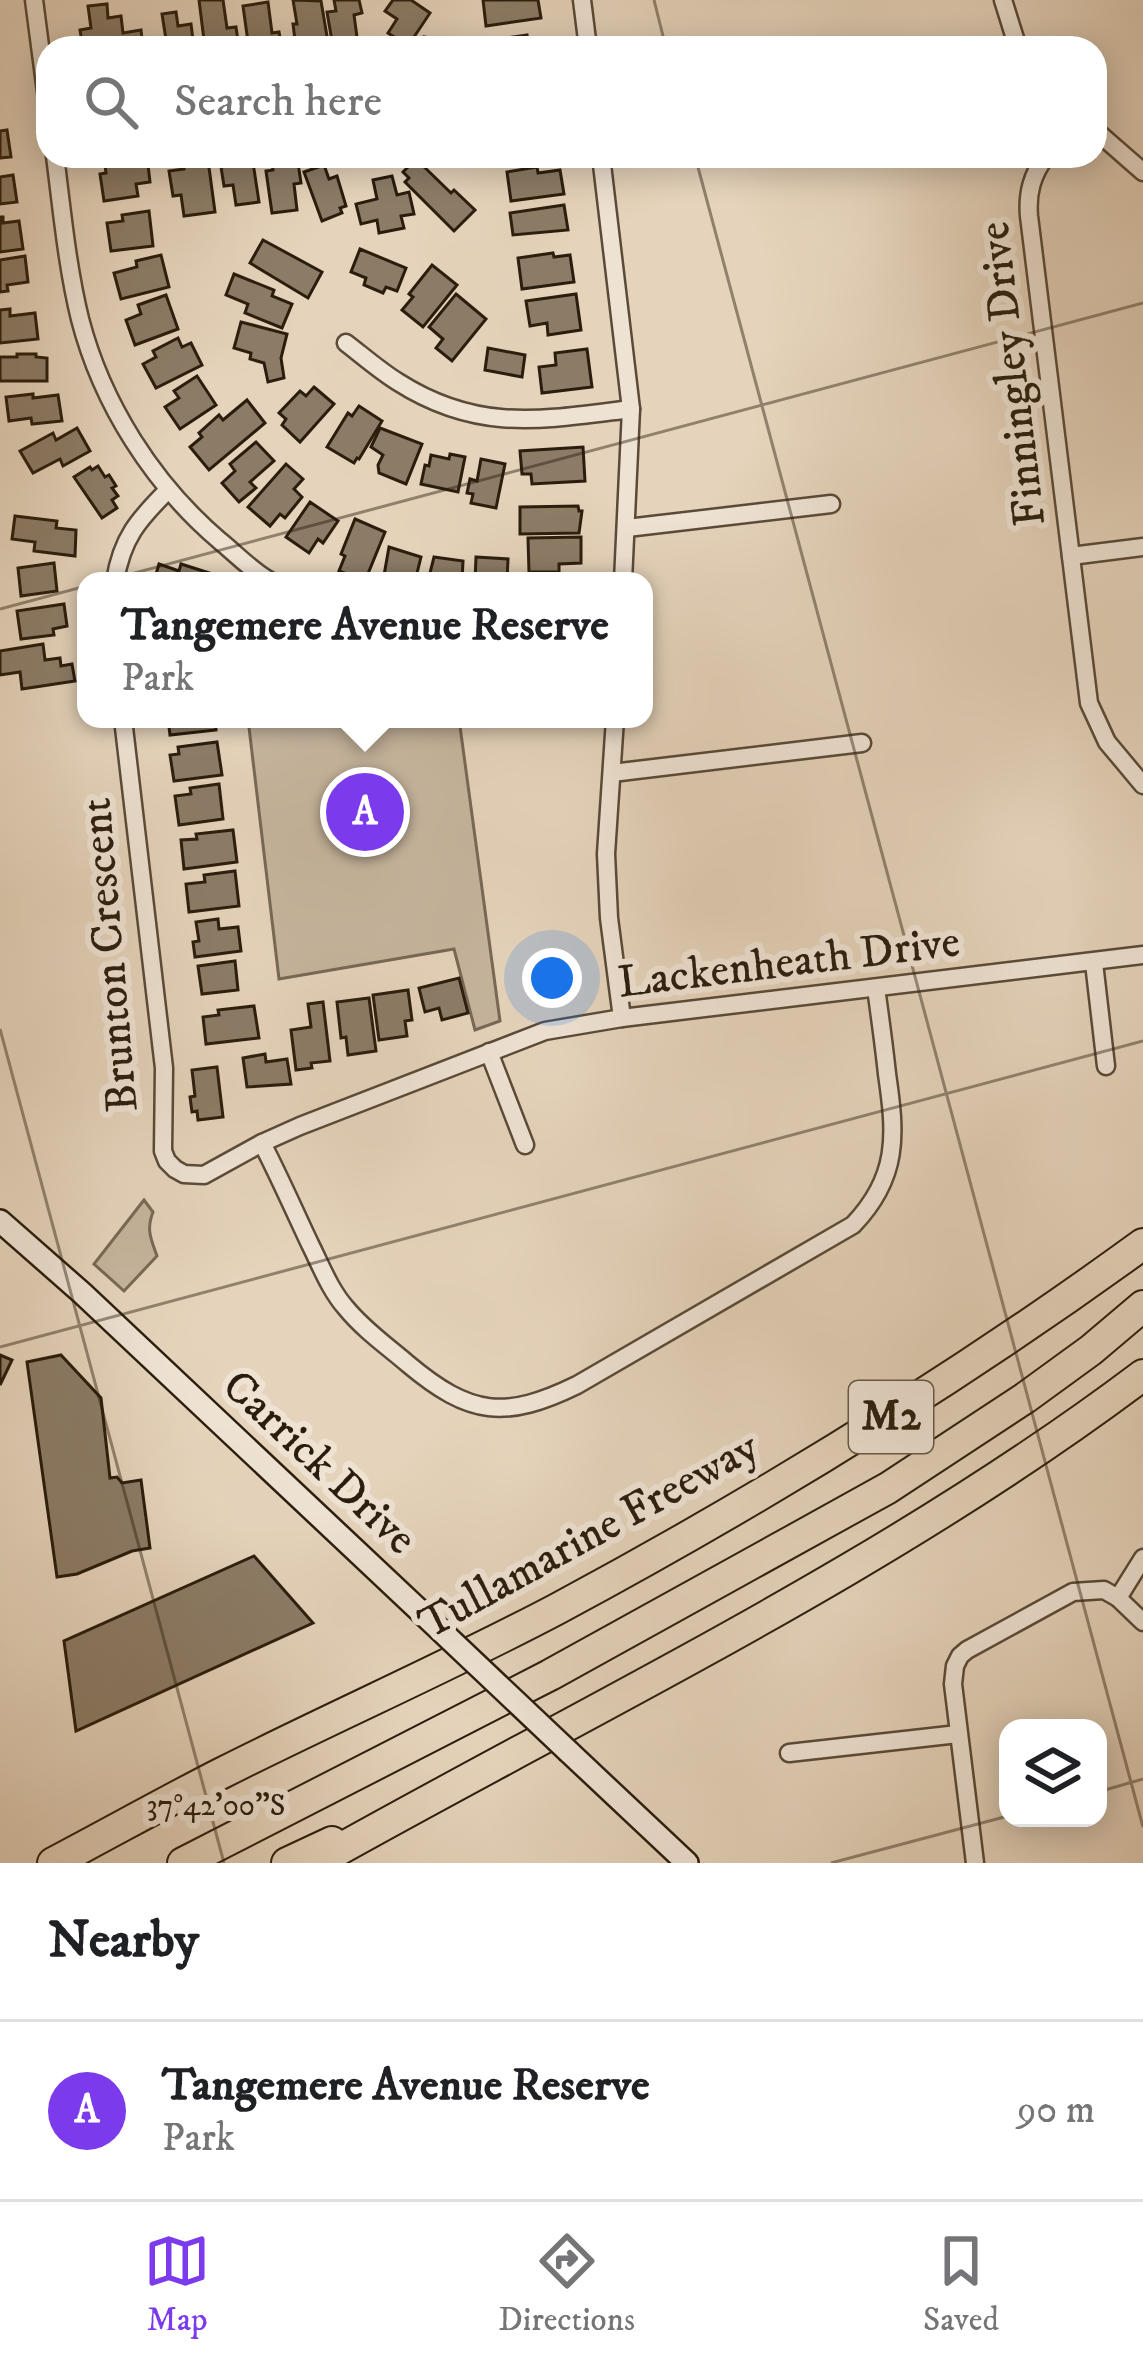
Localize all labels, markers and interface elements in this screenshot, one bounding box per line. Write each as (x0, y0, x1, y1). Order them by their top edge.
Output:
search box (36, 36, 1107, 168)
icon: search (78, 69, 144, 135)
text: Search here (174, 74, 382, 130)
street label: Finningley Drive (967, 219, 1059, 529)
popup (77, 572, 653, 728)
text: Tangemere Avenue Reserve (121, 598, 609, 654)
text: Park (121, 654, 194, 703)
pin: A (326, 767, 404, 857)
street label: Brunton Crescent (68, 796, 152, 1114)
street label: Lackenheath Drive (615, 914, 963, 1012)
your location (522, 948, 582, 1008)
street label: Carrick Drive (210, 1359, 428, 1567)
road number: M2 (849, 1381, 933, 1453)
street label: Tullamarine Freeway (409, 1419, 769, 1653)
map controls (999, 1719, 1107, 1827)
button: layers (999, 1719, 1107, 1827)
text: 37°42'00"S (146, 1788, 286, 1825)
text: Nearby (48, 1909, 199, 1973)
text: Tangemere Avenue Reserve (162, 2058, 650, 2114)
text: A (75, 2086, 99, 2135)
text: 90 m (1017, 2086, 1095, 2135)
text: Park (162, 2114, 235, 2163)
tab: Map (144, 2228, 210, 2341)
tab: Directions (498, 2228, 635, 2341)
tab: Saved (923, 2228, 999, 2341)

